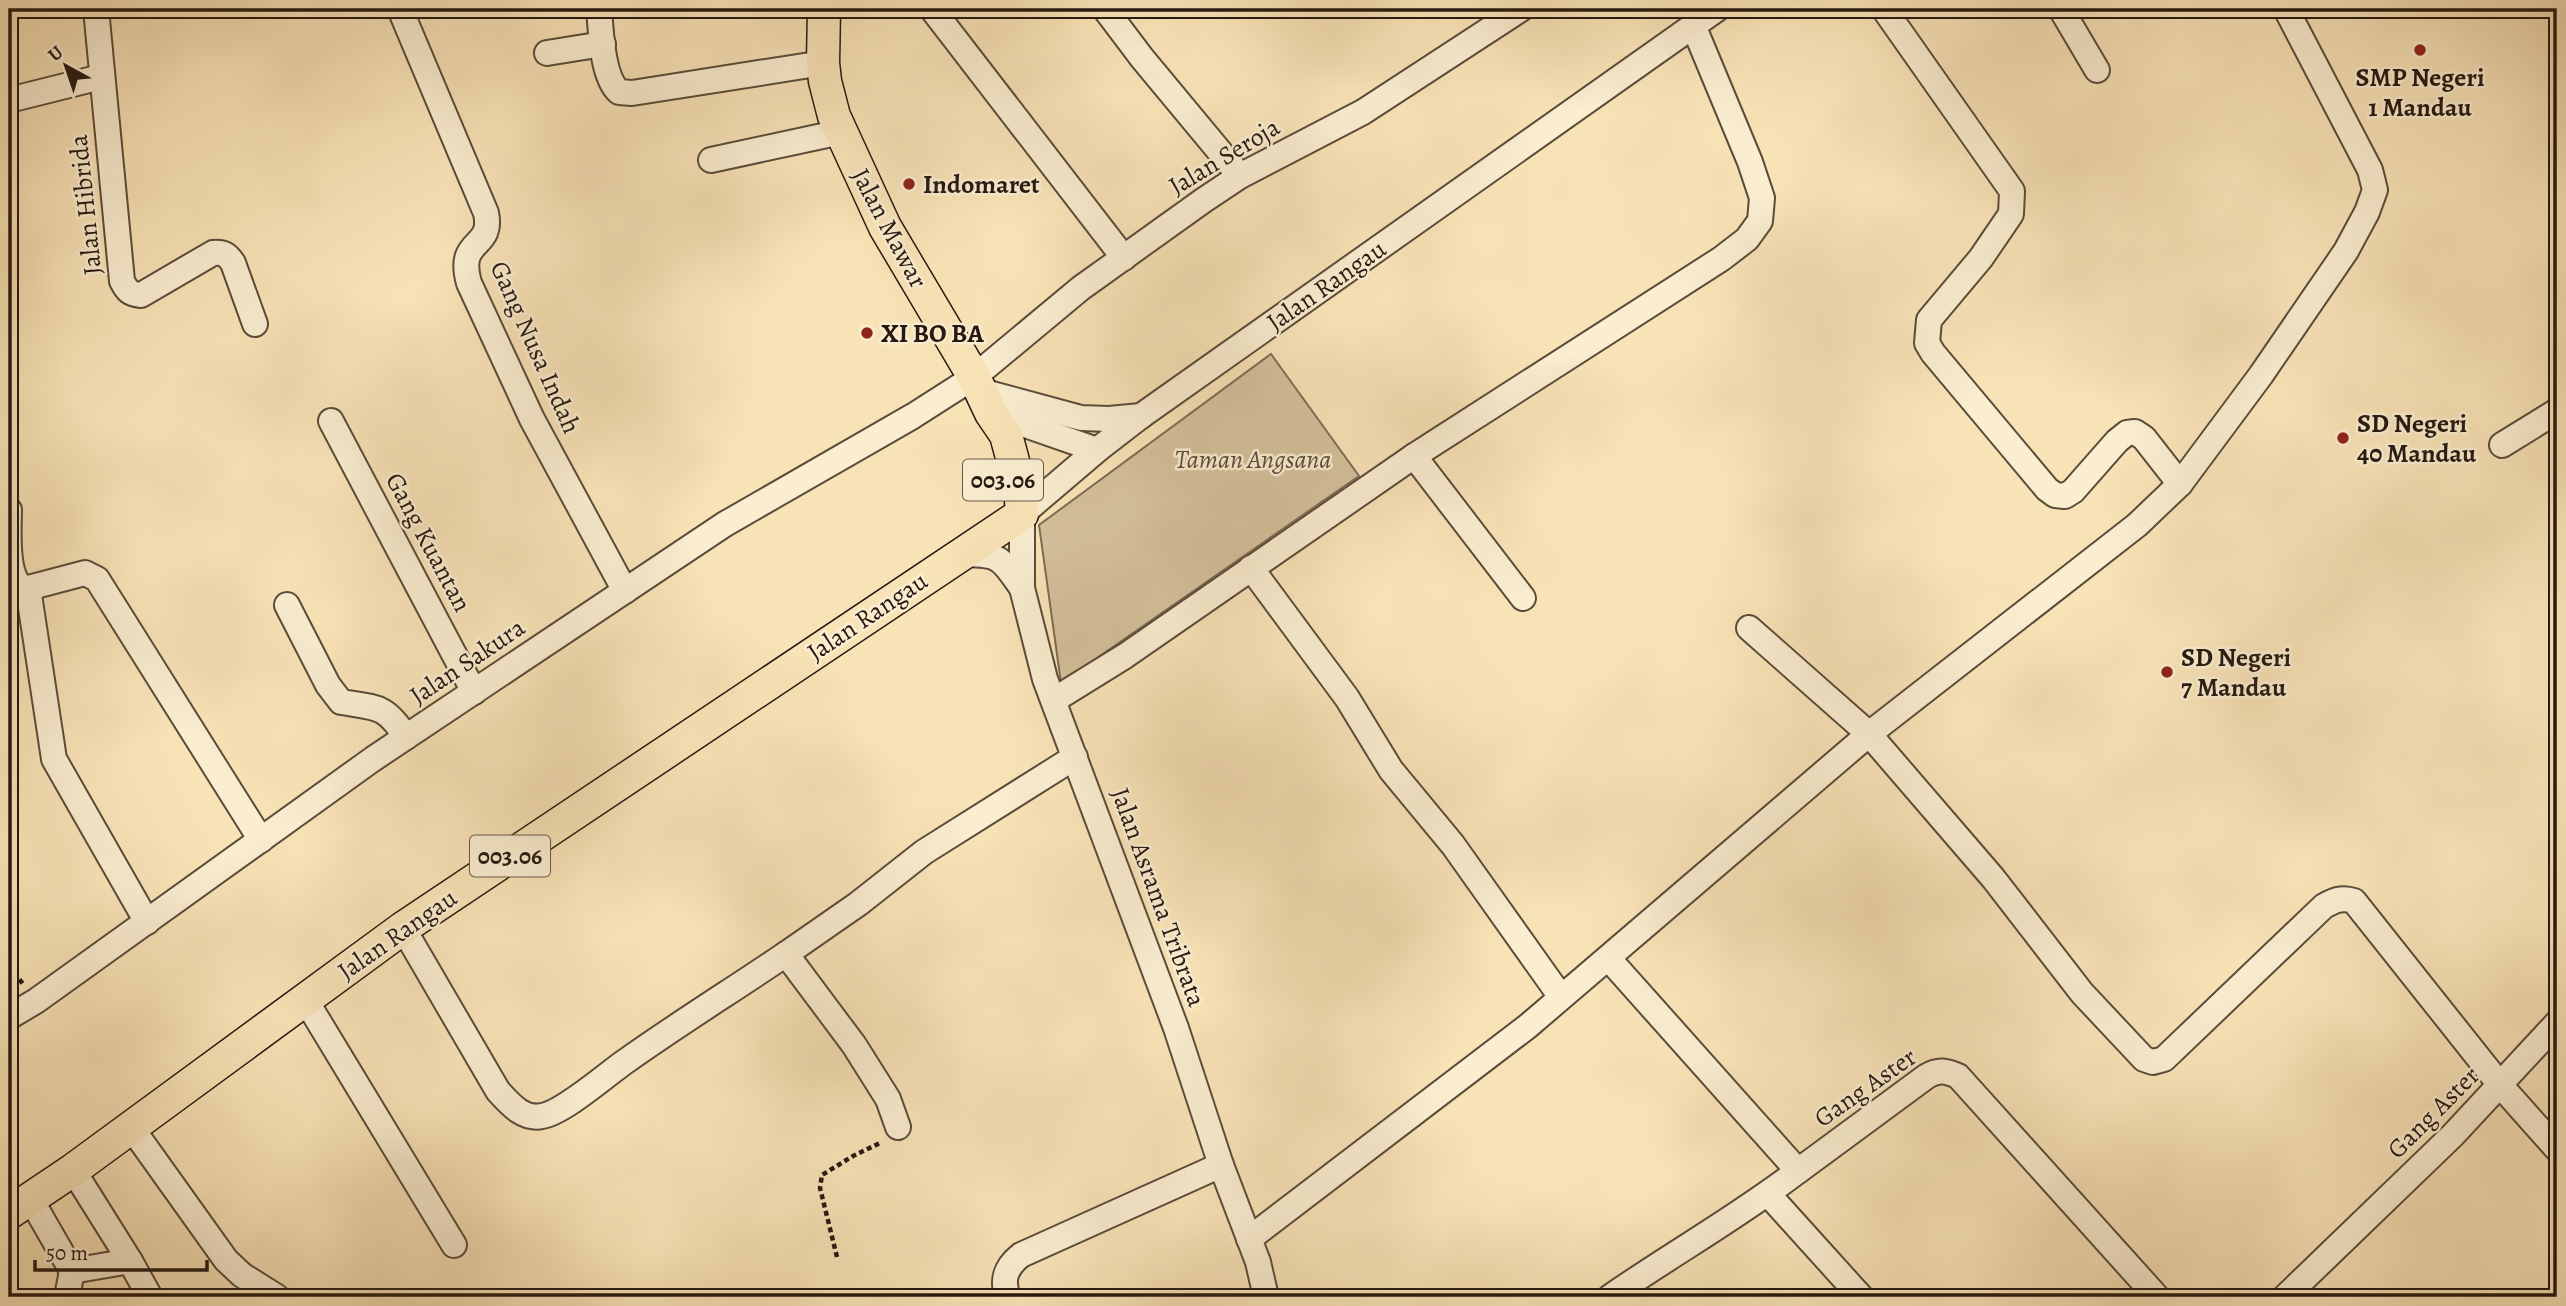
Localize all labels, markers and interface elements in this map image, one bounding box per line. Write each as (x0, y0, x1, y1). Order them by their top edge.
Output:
north arrow (32, 32, 102, 102)
text: U (43, 39, 69, 68)
marker: SMP Negeri 1 Mandau (2412, 42, 2428, 58)
place label: SMP Negeri 1 Mandau (2356, 60, 2484, 125)
street label: Jalan Seroja (1162, 110, 1286, 203)
street label: Jalan Hibrida (61, 133, 110, 277)
street label: Jalan Mawar (843, 162, 936, 294)
place label: Indomaret (923, 167, 1040, 202)
marker: Indomaret (901, 176, 917, 192)
street label: Jalan Rangau (1260, 231, 1394, 339)
street label: Gang Nusa Indah (482, 255, 589, 439)
place label: XI BO BA (881, 316, 984, 351)
marker: XI BO BA (859, 325, 875, 341)
place label: SD Negeri 40 Mandau (2357, 406, 2477, 471)
marker: SD Negeri 40 Mandau (2335, 430, 2351, 446)
park label: Taman Angsana (1175, 442, 1331, 477)
road number: 003.06 (963, 460, 1043, 500)
street label: Gang Kuantan (377, 467, 480, 618)
street label: Jalan Rangau (800, 563, 935, 670)
street label: Jalan Sakura (403, 610, 532, 713)
place label: SD Negeri 7 Mandau (2181, 640, 2291, 705)
marker: SD Negeri 7 Mandau (2159, 664, 2175, 680)
street label: Jalan Asrama Tribrata (1103, 783, 1214, 1011)
road number: 003.06 (470, 836, 550, 876)
street label: Jalan Rangau (331, 880, 465, 988)
street label: Gang Aster (1807, 1039, 1923, 1135)
street label: Gang Aster (2379, 1058, 2487, 1166)
scale bar (35, 1229, 206, 1273)
text: 50 m (46, 1239, 88, 1267)

